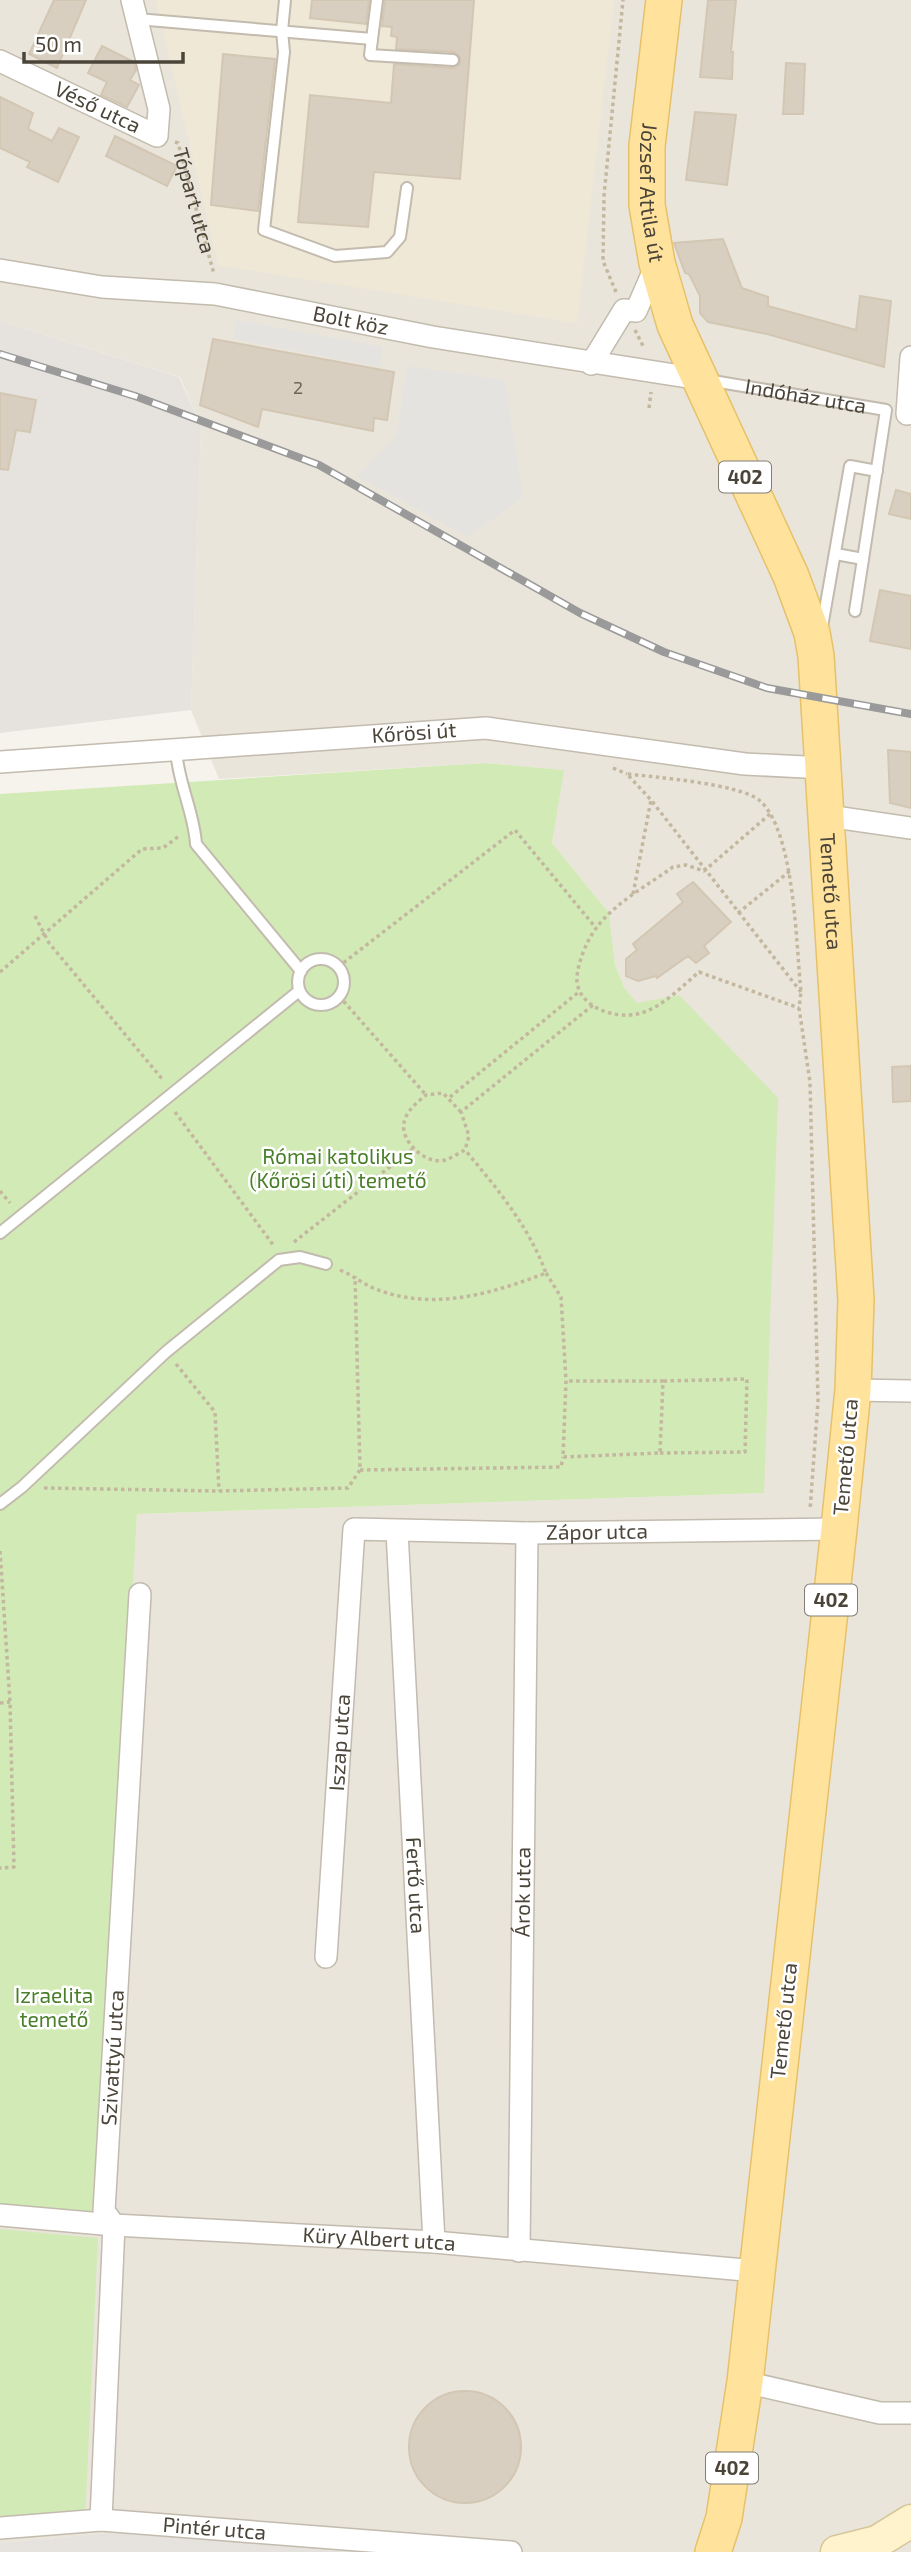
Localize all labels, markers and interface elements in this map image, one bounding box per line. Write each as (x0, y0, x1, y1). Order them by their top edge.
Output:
scale bar (24, 21, 184, 65)
text: 50 m (35, 31, 82, 56)
street label: Véső utca (51, 75, 145, 137)
street label: József Attila út (636, 122, 671, 264)
street label: Tópart utca (169, 145, 222, 256)
street label: Bolt köz (311, 300, 391, 339)
street label: Indóház utca (743, 373, 868, 418)
house number: 2 (293, 376, 303, 398)
road number: 402 (719, 462, 771, 492)
street label: Kőrösi út (371, 716, 457, 747)
street label: Temető utca (816, 832, 848, 951)
park label: Római katolikus (Kőrösi úti) temető (249, 1143, 427, 1192)
street label: Temető utca (827, 1397, 862, 1516)
street label: Zápor utca (546, 1517, 648, 1544)
road number: 402 (805, 1584, 857, 1616)
street label: Iszap utca (323, 1693, 354, 1792)
street label: Fertő utca (402, 1836, 432, 1935)
street label: Árok utca (508, 1847, 535, 1937)
street label: Temető utca (764, 1961, 801, 2080)
park label: Izraelita temető (15, 1982, 93, 2031)
street label: Szivattyú utca (95, 1989, 128, 2126)
street label: Küry Albert utca (302, 2221, 457, 2255)
road number: 402 (706, 2452, 758, 2484)
street label: Pintér utca (162, 2511, 267, 2544)

